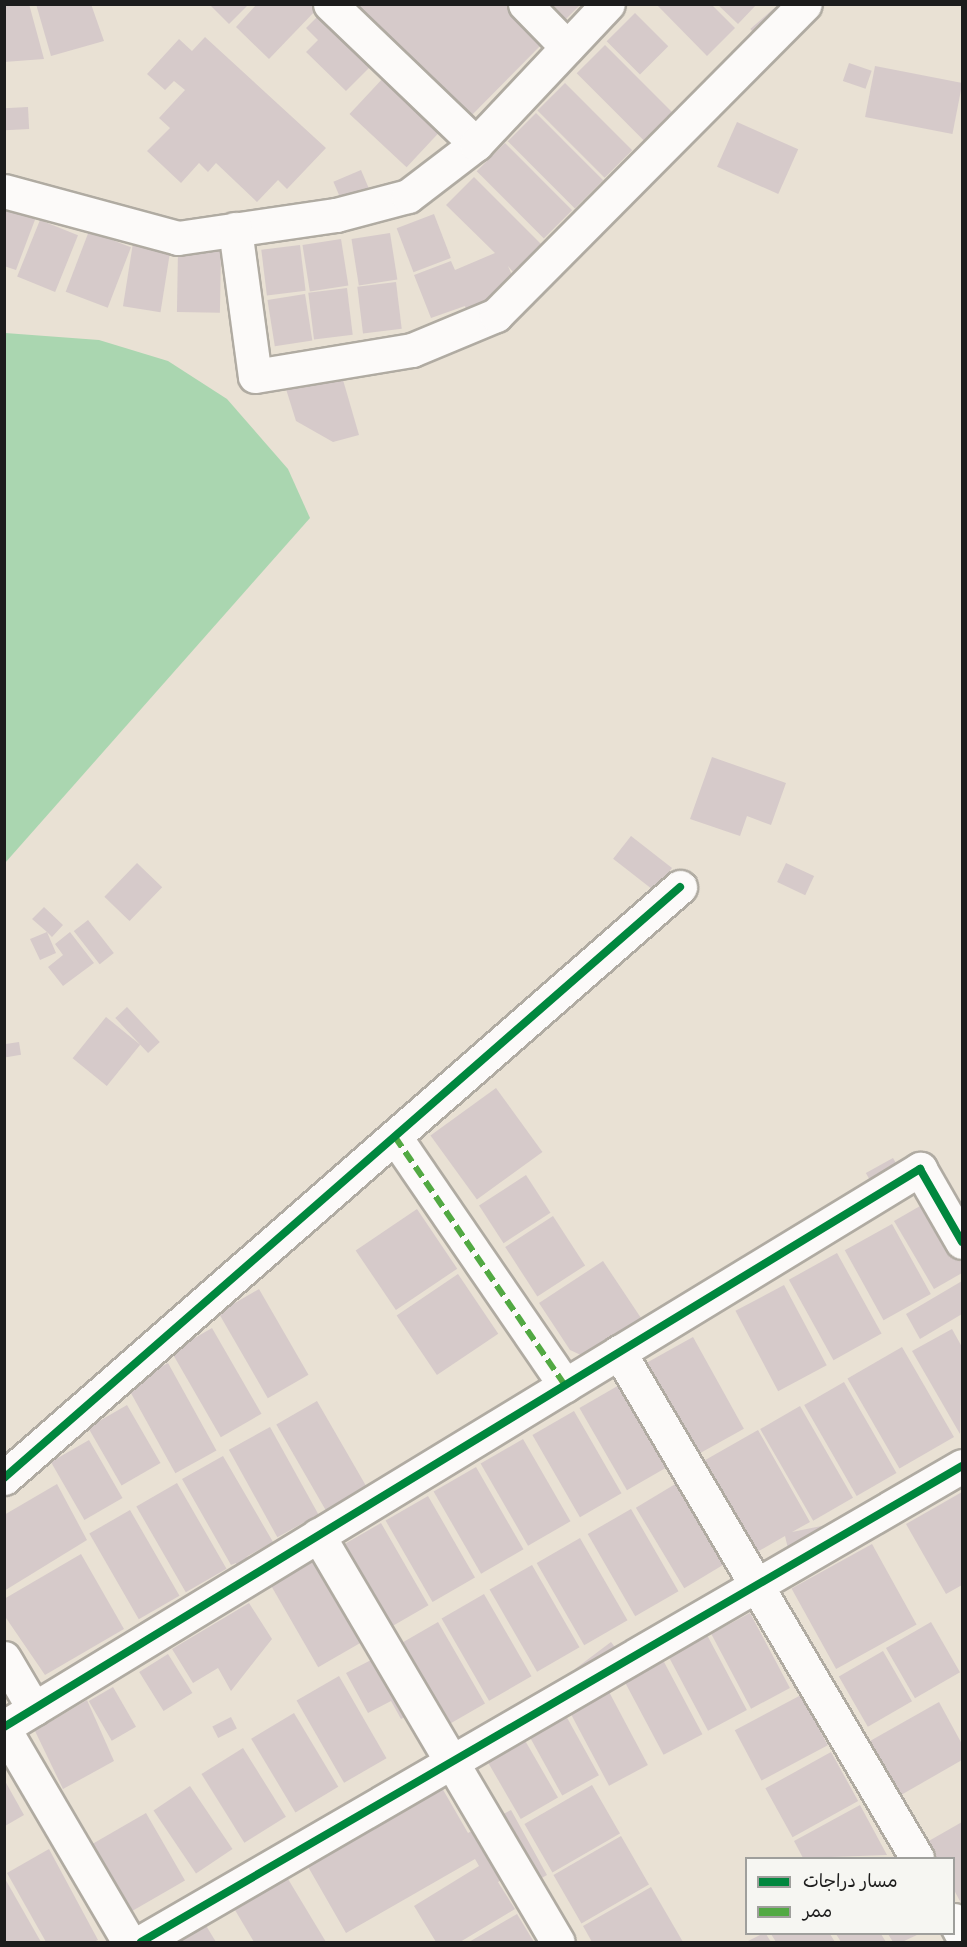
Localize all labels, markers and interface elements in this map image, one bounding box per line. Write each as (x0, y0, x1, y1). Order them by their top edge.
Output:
legend (745, 1857, 955, 1935)
text: مسار دراجات (803, 1869, 898, 1892)
text: ممر (803, 1899, 832, 1922)

